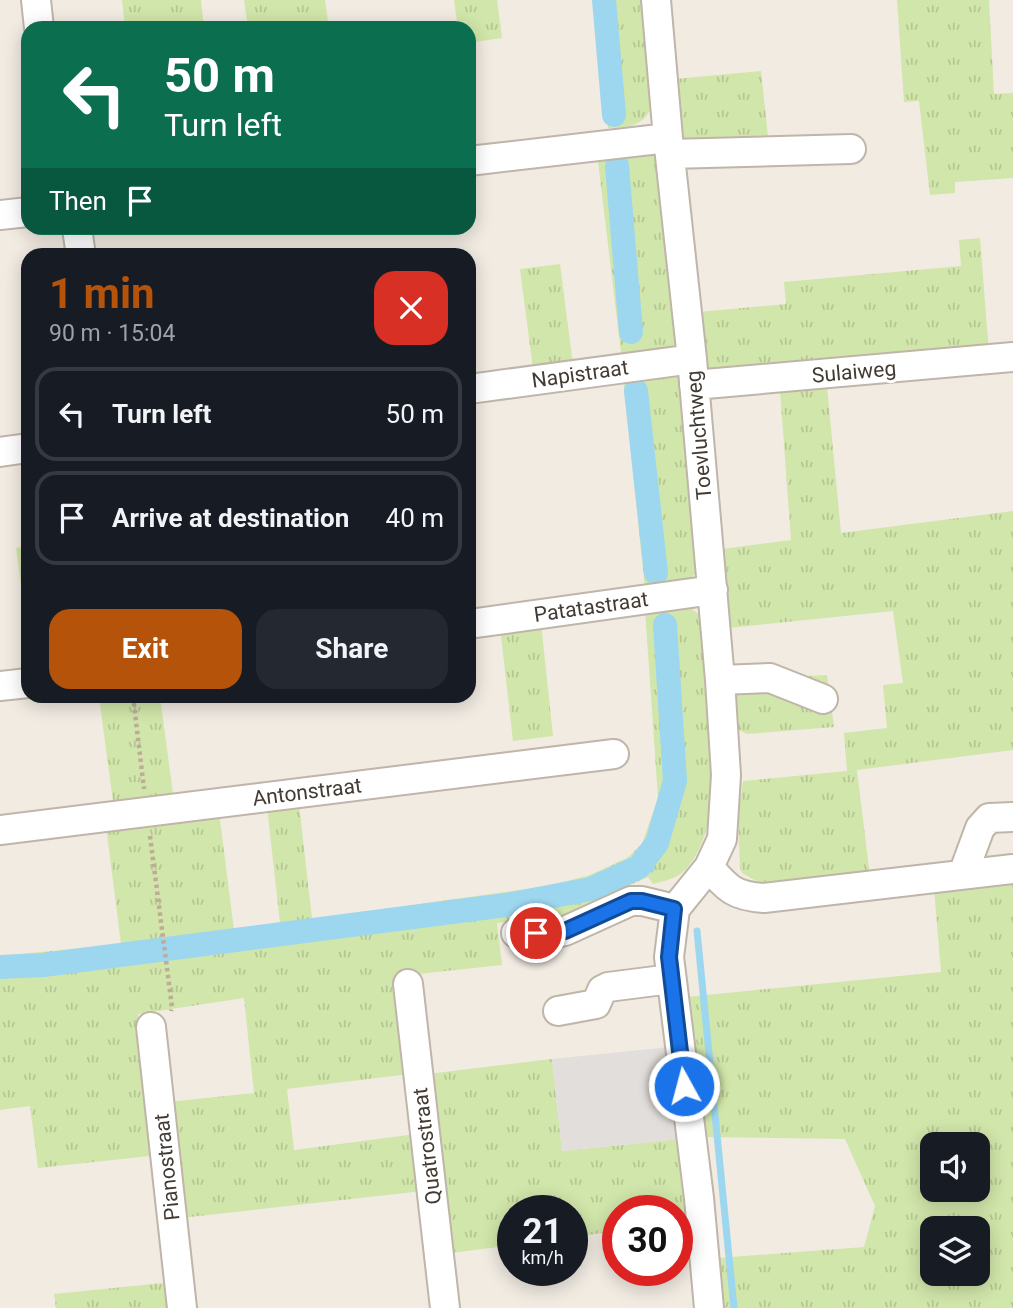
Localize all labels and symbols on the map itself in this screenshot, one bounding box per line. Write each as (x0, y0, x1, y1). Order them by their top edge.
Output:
street label: Napistraat (530, 355, 630, 393)
street label: Sulaiweg (811, 356, 897, 388)
street label: Toevluchtweg (681, 369, 717, 501)
street label: Patatastraat (532, 587, 650, 627)
street label: Antonstraat (251, 773, 363, 811)
pin (506, 903, 566, 963)
position arrow (647, 1049, 721, 1123)
street label: Quatrostraat (408, 1086, 446, 1206)
street label: Pianostraat (149, 1112, 185, 1222)
speed limit sign: 30 (602, 1195, 693, 1286)

